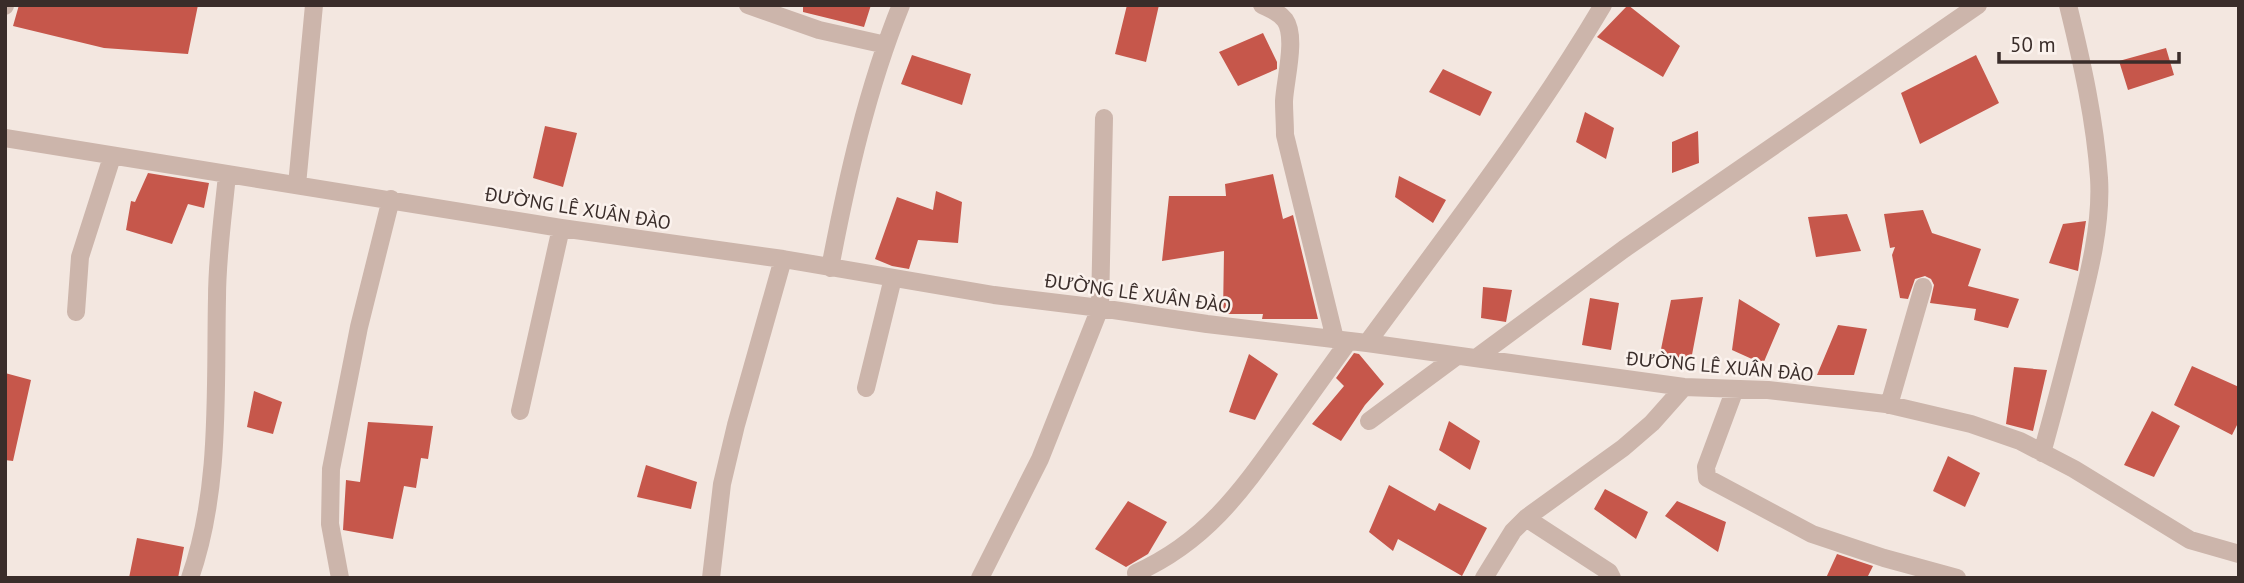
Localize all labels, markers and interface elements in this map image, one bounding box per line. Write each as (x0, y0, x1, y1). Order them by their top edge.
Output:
scale bar (1999, 21, 2179, 65)
text: 50 m (2010, 31, 2056, 58)
street label: ĐƯỜNG LÊ XUÂN ĐÀO (482, 181, 673, 235)
street label: ĐƯỜNG LÊ XUÂN ĐÀO (1042, 268, 1233, 318)
street label: ĐƯỜNG LÊ XUÂN ĐÀO (1624, 346, 1815, 386)

